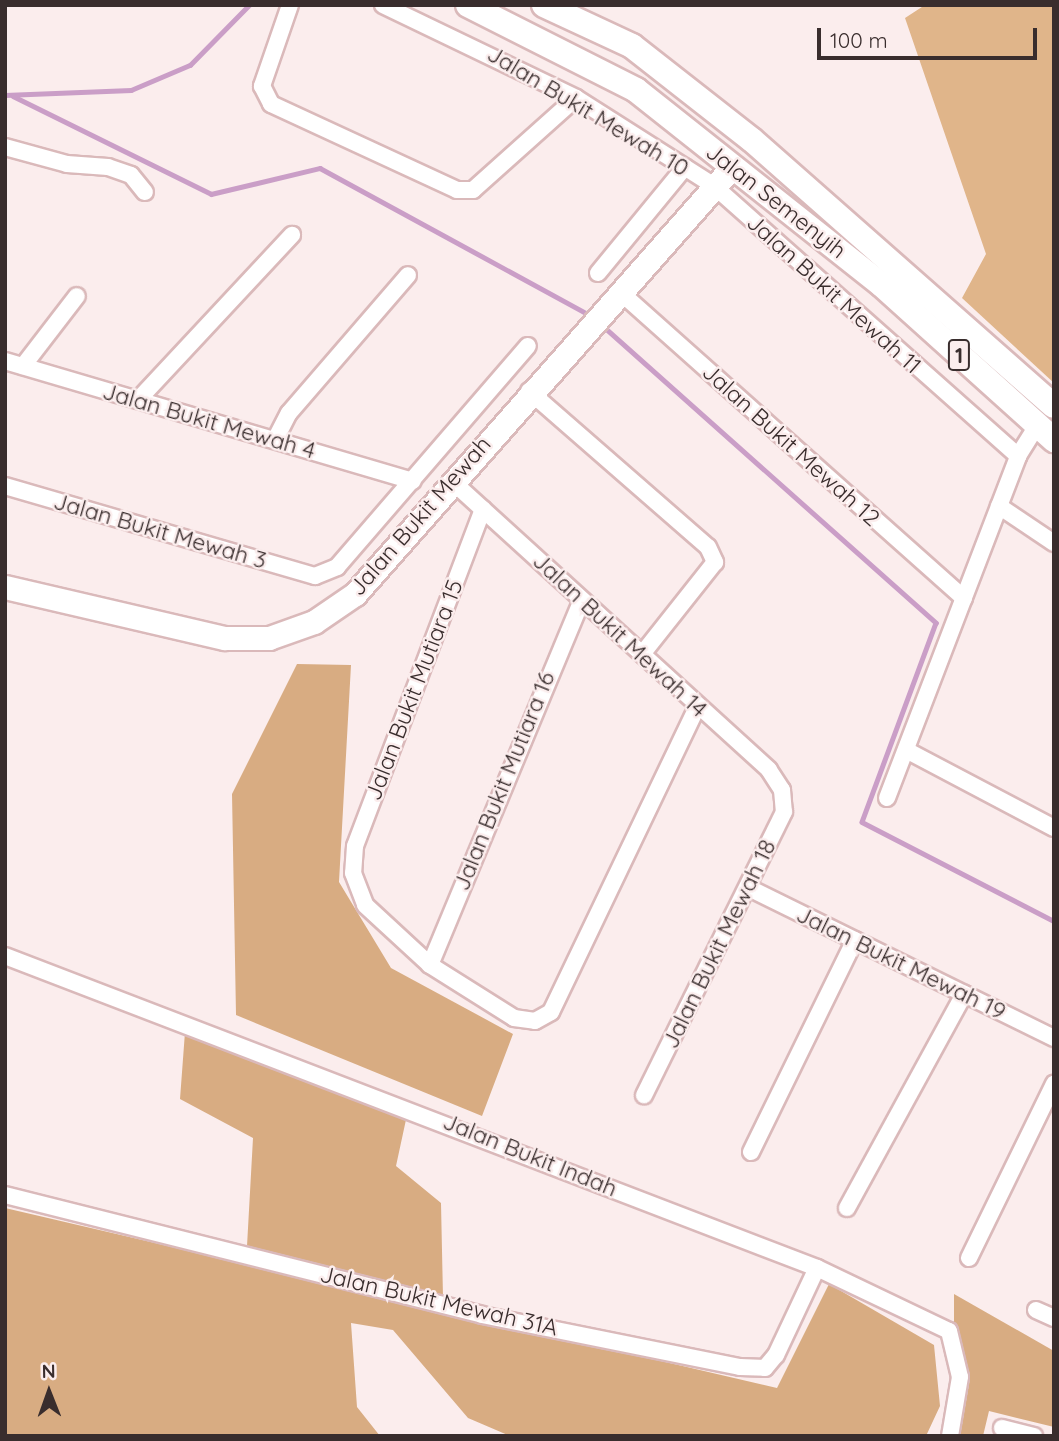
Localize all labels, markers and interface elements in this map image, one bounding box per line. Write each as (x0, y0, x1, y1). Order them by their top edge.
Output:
scale bar (821, 14, 1042, 58)
text: 100 m (830, 27, 888, 53)
street label: Jalan Bukit Mewah 10 (482, 40, 694, 182)
street label: Jalan Semenyih (701, 138, 851, 264)
street label: Jalan Bukit Mewah 11 (741, 208, 927, 380)
road number: 1 (947, 338, 971, 372)
street label: Jalan Bukit Mewah 12 (697, 358, 885, 532)
street label: Jalan Bukit Mewah 4 (99, 377, 319, 465)
street label: Jalan Bukit Mewah (343, 431, 497, 601)
street label: Jalan Bukit Mewah 3 (50, 487, 270, 575)
street label: Jalan Bukit Mewah 14 (527, 547, 713, 723)
street label: Jalan Bukit Mutiara 15 (359, 576, 469, 804)
street label: Jalan Bukit Mutiara 16 (447, 667, 561, 895)
street label: Jalan Bukit Mewah 18 (656, 835, 782, 1053)
street label: Jalan Bukit Mewah 19 (792, 900, 1010, 1026)
street label: Jalan Bukit Indah (439, 1108, 621, 1202)
street label: Jalan Bukit Mewah 31A (317, 1260, 561, 1342)
north arrow (14, 1357, 84, 1427)
text: N (41, 1359, 56, 1383)

